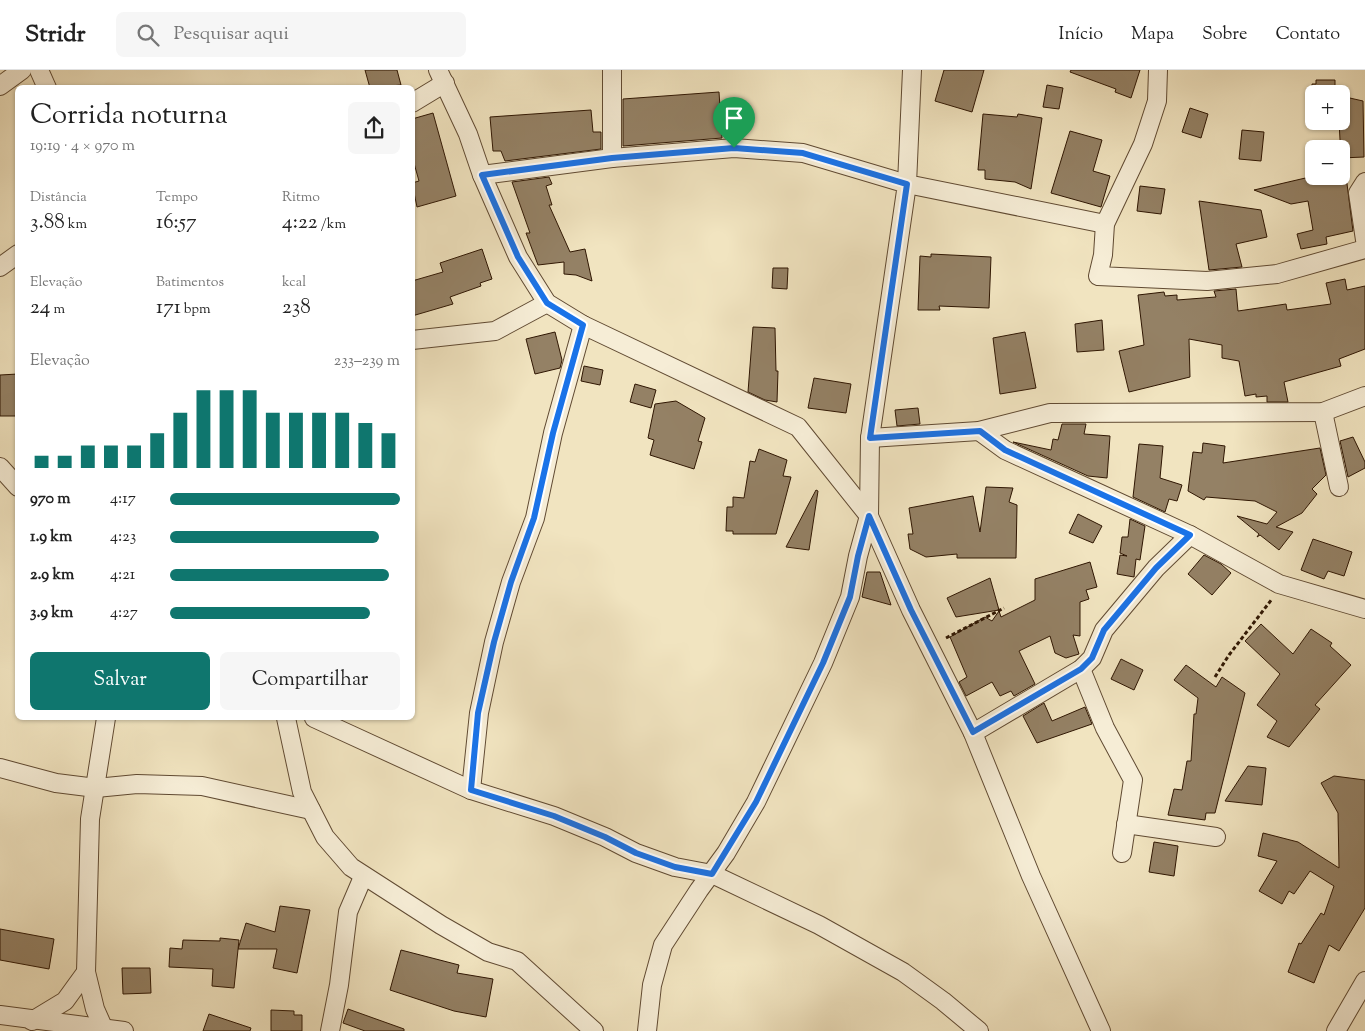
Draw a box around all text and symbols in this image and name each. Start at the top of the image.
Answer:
search box [116,12,466,57]
text: Stridr [25,18,86,52]
icon: search [134,21,162,49]
text: Pesquisar aqui [174,21,289,48]
text: Início [1058,22,1103,48]
text: Mapa [1131,22,1174,48]
text: Sobre [1202,22,1247,48]
text: Contato [1275,22,1340,48]
map controls [1305,85,1350,185]
button: + [1305,85,1350,130]
text: Corrida noturna [30,96,228,136]
pin [713,97,755,148]
button: share [348,102,400,154]
icon: arrive [720,104,748,132]
text: 19:19 · 4 × 970 m [30,135,135,158]
button: − [1305,140,1350,185]
text: Distância [30,188,87,208]
text: Tempo [156,188,198,208]
text: Ritmo [282,188,320,208]
text: 3.88 [30,208,65,238]
text: 16:57 [156,208,197,238]
text: 4:22 [282,208,318,238]
text: km [65,215,87,235]
text: /km [318,215,346,235]
text: Elevação [30,273,82,293]
text: Batimentos [156,273,224,293]
text: kcal [282,273,306,293]
text: 24 [30,293,50,323]
text: 171 [156,293,181,323]
text: 238 [282,293,311,323]
text: m [50,300,65,320]
text: bpm [181,300,211,320]
text: Elevação [30,350,90,373]
text: 233–239 m [334,350,400,373]
text: 970 m [30,488,71,511]
text: 4:17 [110,488,136,511]
text: 1.9 km [30,526,72,549]
text: 4:23 [110,526,136,549]
text: 2.9 km [30,564,74,587]
text: 4:21 [110,564,135,587]
text: 3.9 km [30,602,73,625]
text: 4:27 [110,602,138,625]
button: Salvar [30,652,210,710]
button: Compartilhar [220,652,400,710]

